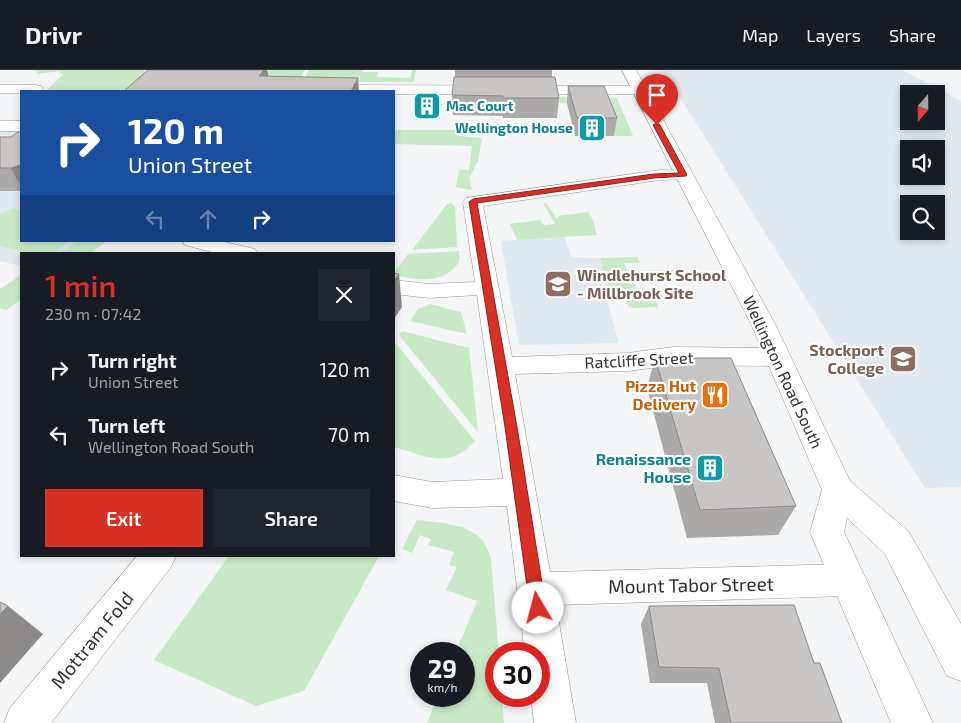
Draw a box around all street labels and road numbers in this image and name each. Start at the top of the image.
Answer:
street label: Wellington Road South [740,292,827,451]
street label: Ratcliffe Street [584,347,694,372]
street label: Mount Tabor Street [608,572,774,597]
street label: Mottram Fold [46,587,138,693]

